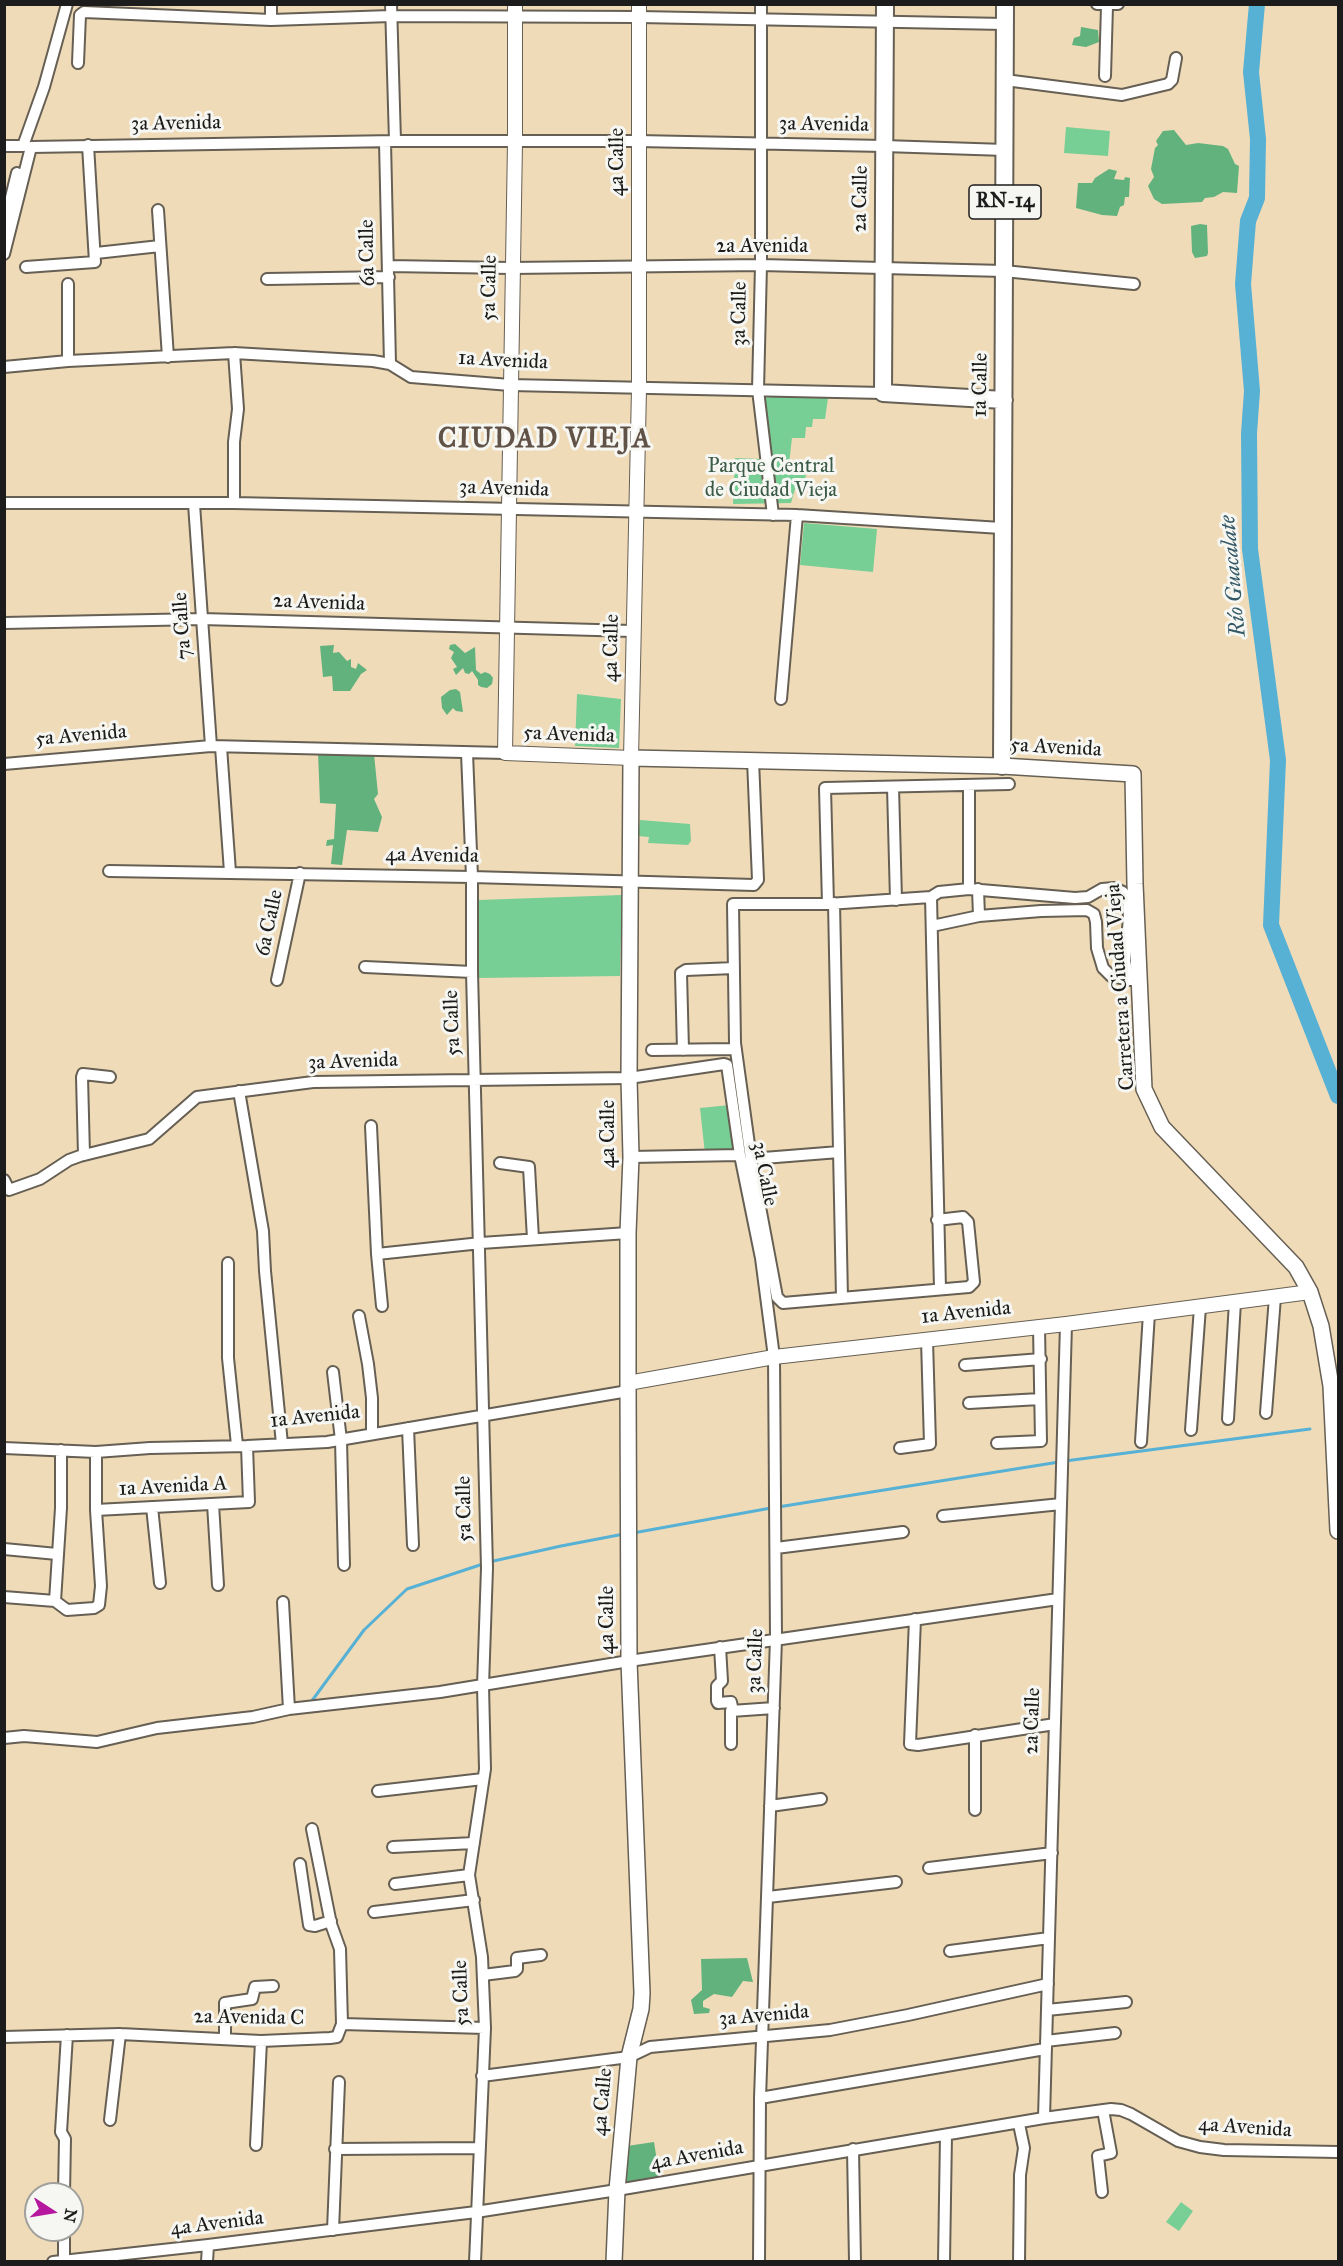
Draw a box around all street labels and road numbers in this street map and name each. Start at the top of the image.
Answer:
street label: 3a Avenida [131,111,221,137]
street label: 3a Avenida [779,112,869,138]
street label: 4a Calle [605,128,631,196]
street label: 2a Calle [848,165,874,233]
road number: RN-14 [969,185,1041,219]
street label: 6a Calle [355,219,381,287]
street label: 2a Avenida [716,234,808,260]
street label: 5a Calle [477,255,503,321]
street label: 3a Calle [727,281,753,347]
street label: 1a Avenida [457,346,549,376]
street label: 1a Calle [968,352,994,418]
street label: 3a Avenida [459,475,549,503]
street label: 2a Avenida [273,589,365,617]
street label: 7a Calle [168,591,198,661]
street label: 4a Calle [599,614,625,682]
street label: 5a Avenida [34,719,128,753]
street label: 5a Avenida [523,721,615,749]
street label: 5a Avenida [1010,733,1102,763]
street label: 4a Avenida [385,843,479,869]
street label: Carretera a Ciudad Vieja [1101,883,1141,1091]
street label: 6a Calle [251,887,289,959]
street label: 5a Calle [439,989,467,1057]
street label: 3a Avenida [308,1048,398,1076]
street label: 4a Calle [596,1100,622,1168]
street label: 3a Calle [745,1140,783,1208]
street label: 1a Avenida [920,1296,1012,1330]
street label: 1a Avenida [269,1400,361,1434]
street label: 1a Avenida A [118,1472,228,1502]
street label: 5a Calle [452,1476,478,1542]
street label: 4a Calle [595,1586,621,1654]
street label: 3a Calle [742,1628,770,1694]
street label: 2a Calle [1019,1687,1047,1755]
street label: 5a Calle [448,1959,476,2027]
street label: 3a Avenida [718,2000,810,2032]
street label: 2a Avenida C [193,2004,305,2032]
street label: 4a Calle [587,2067,619,2137]
street label: 4a Avenida [1198,2112,1292,2144]
street label: 4a Avenida [649,2135,745,2177]
street label: 4a Avenida [169,2206,265,2242]

